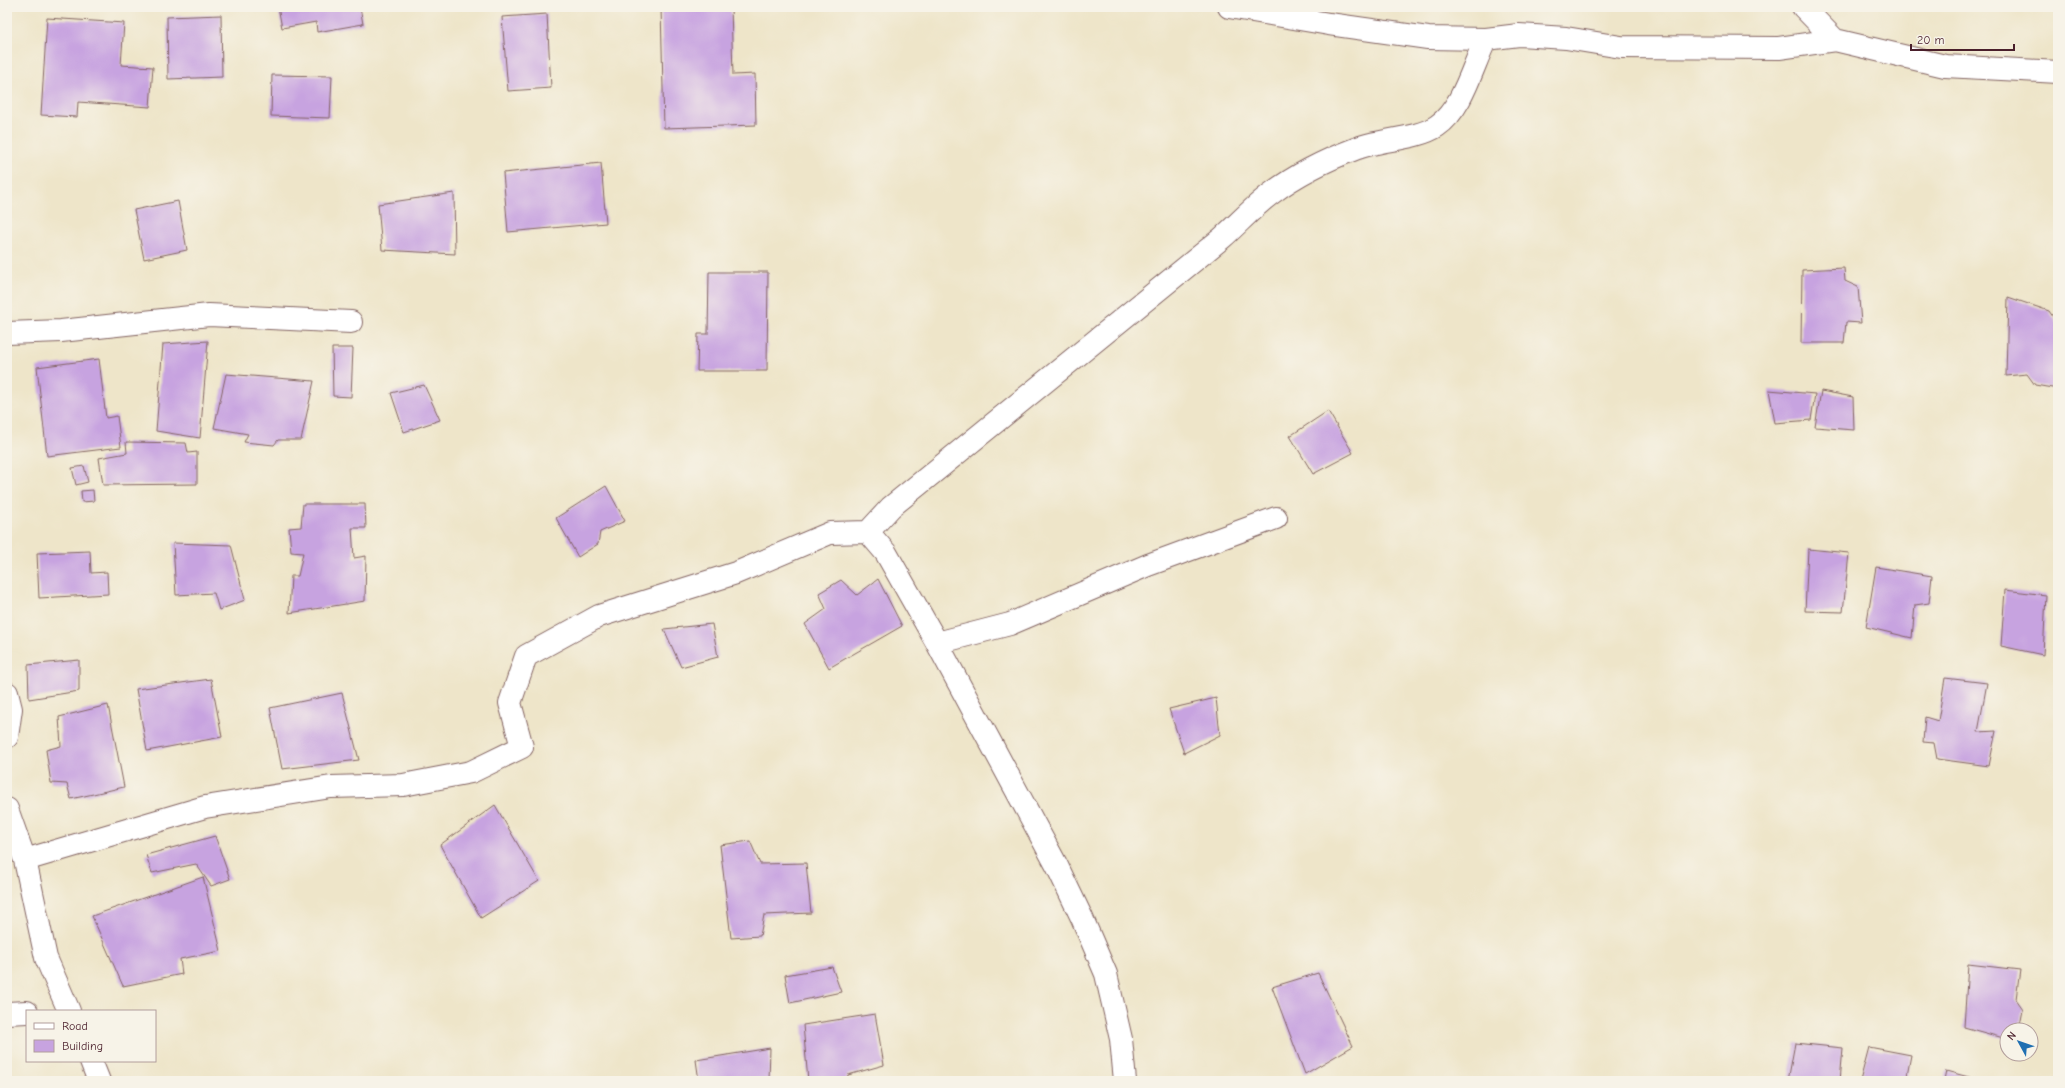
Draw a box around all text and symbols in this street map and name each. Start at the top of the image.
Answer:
scale bar [1911,26,2014,52]
text: 20 m [1917,33,1945,47]
legend [26,1010,156,1062]
text: Road [62,1019,88,1033]
north arrow [1999,1022,2039,1062]
text: N [2004,1029,2019,1043]
text: Building [62,1039,103,1053]

